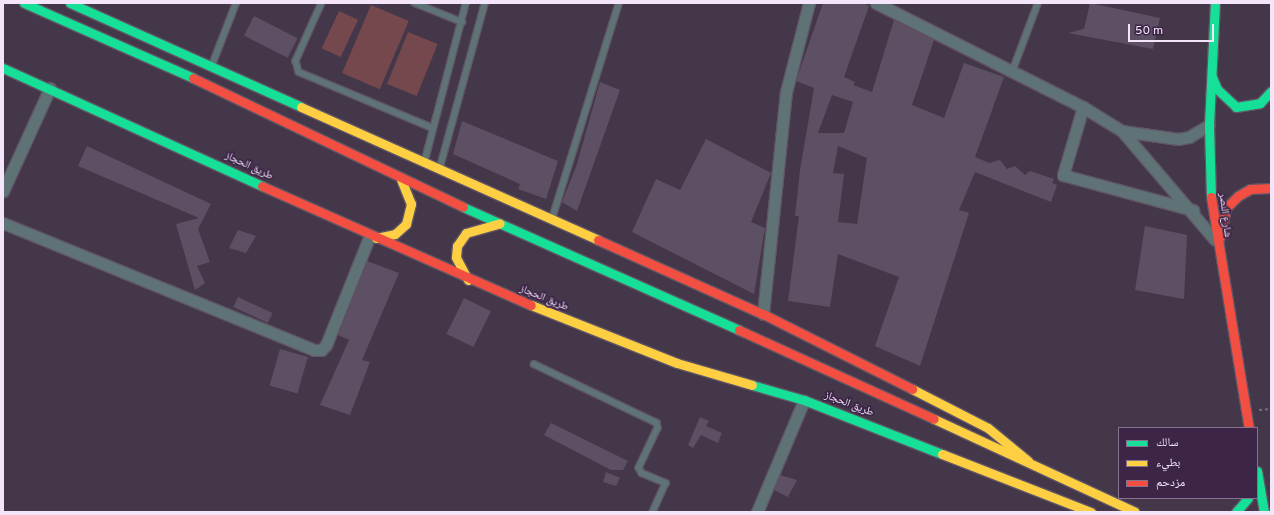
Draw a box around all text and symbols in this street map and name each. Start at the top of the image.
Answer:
scale bar [1130,16,1216,42]
text: 50 m [1135,23,1163,39]
street label: طريق الحجاز [223,149,275,183]
street label: شارع النصر [1216,192,1234,238]
street label: طريق الحجاز [518,282,570,314]
street label: طريق الحجاز [822,389,876,419]
legend [1118,427,1258,499]
text: سالك [1156,435,1178,451]
text: بطيء [1156,455,1180,471]
text: مزدحم [1156,475,1185,491]

